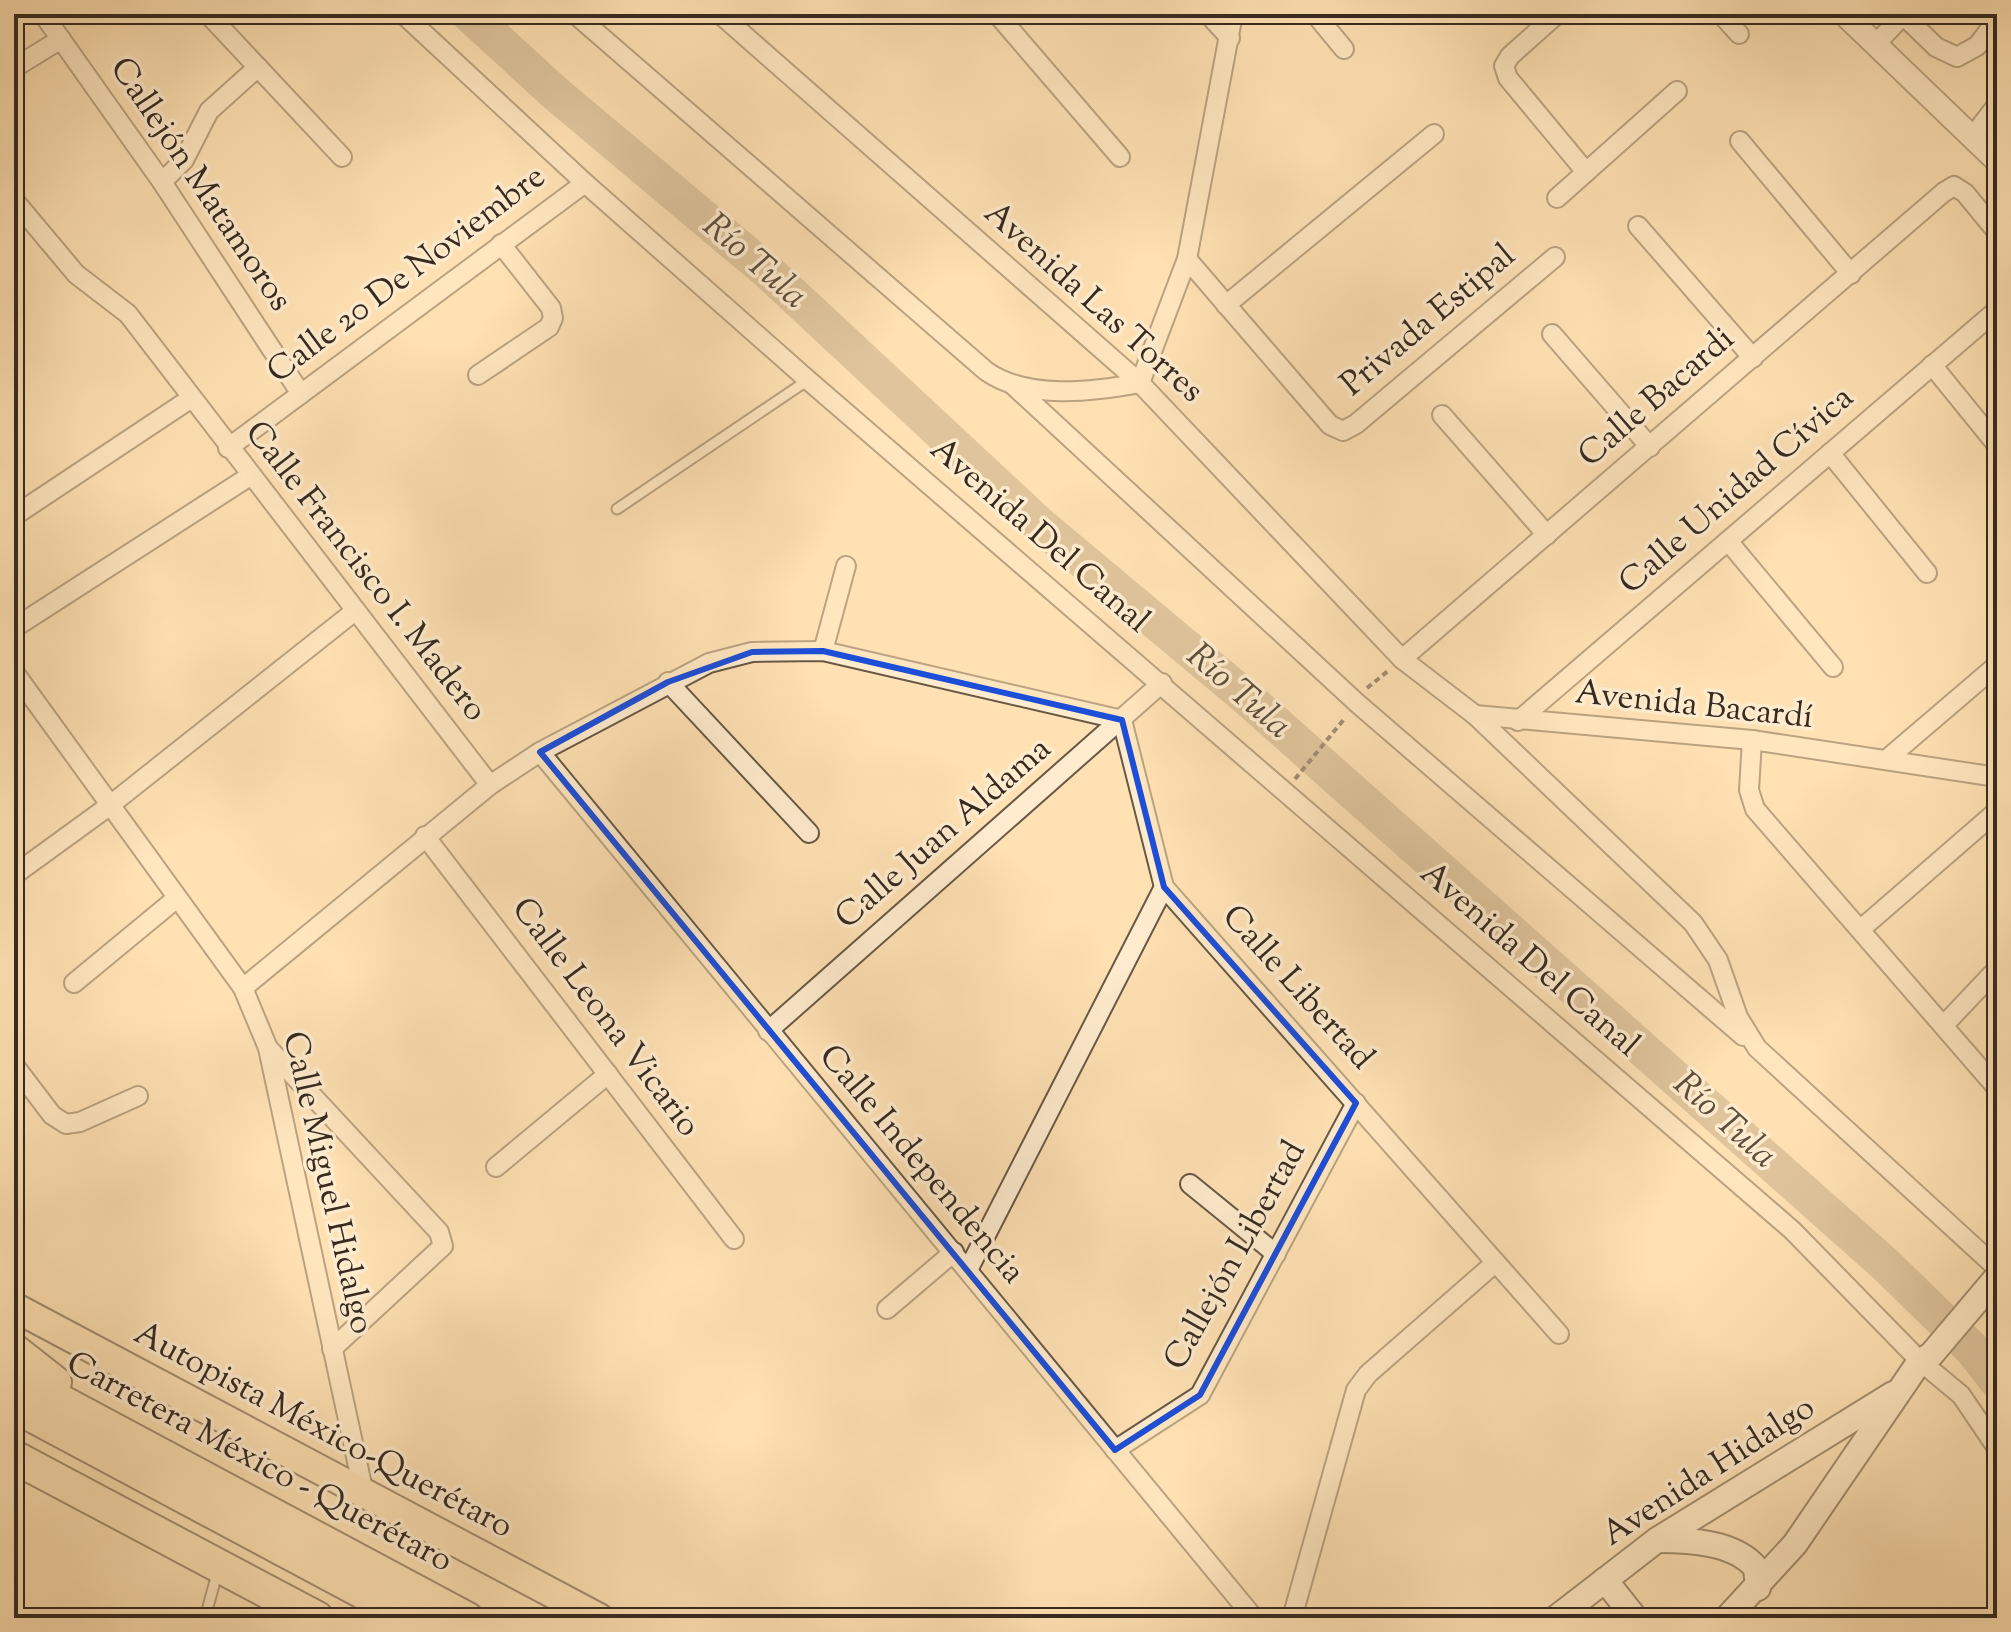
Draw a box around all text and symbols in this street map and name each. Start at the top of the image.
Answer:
street label: Callejón Matamoros [97,48,303,322]
street label: Calle 20 De Noviembre [257,154,557,396]
street label: Avenida Las Torres [972,191,1214,415]
water label: Río Tula [690,202,818,322]
street label: Privada Estipal [1331,233,1527,409]
street label: Calle Bacardi [1568,316,1746,480]
street label: Calle Unidad Cívica [1609,375,1865,607]
street label: Calle Francisco I. Madero [232,411,498,733]
street label: Avenida Del Canal [918,427,1160,645]
water label: Río Tula [1174,632,1302,752]
street label: Avenida Bacardí [1573,669,1815,743]
street label: Calle Juan Aldama [825,726,1063,942]
street label: Avenida Del Canal [1408,851,1650,1069]
street label: Calle Leona Vicario [499,888,711,1148]
street label: Calle Libertad [1209,895,1385,1081]
street label: Calle Miguel Hidalgo [268,1027,386,1339]
street label: Calle Independencia [806,1035,1036,1295]
water label: Río Tula [1661,1060,1787,1182]
street label: Callejón Libertad [1153,1132,1319,1380]
street label: Autopista México-Querétaro [125,1310,521,1552]
street label: Carretera México - Querétaro [57,1340,461,1586]
street label: Avenida Hidalgo [1593,1385,1825,1559]

